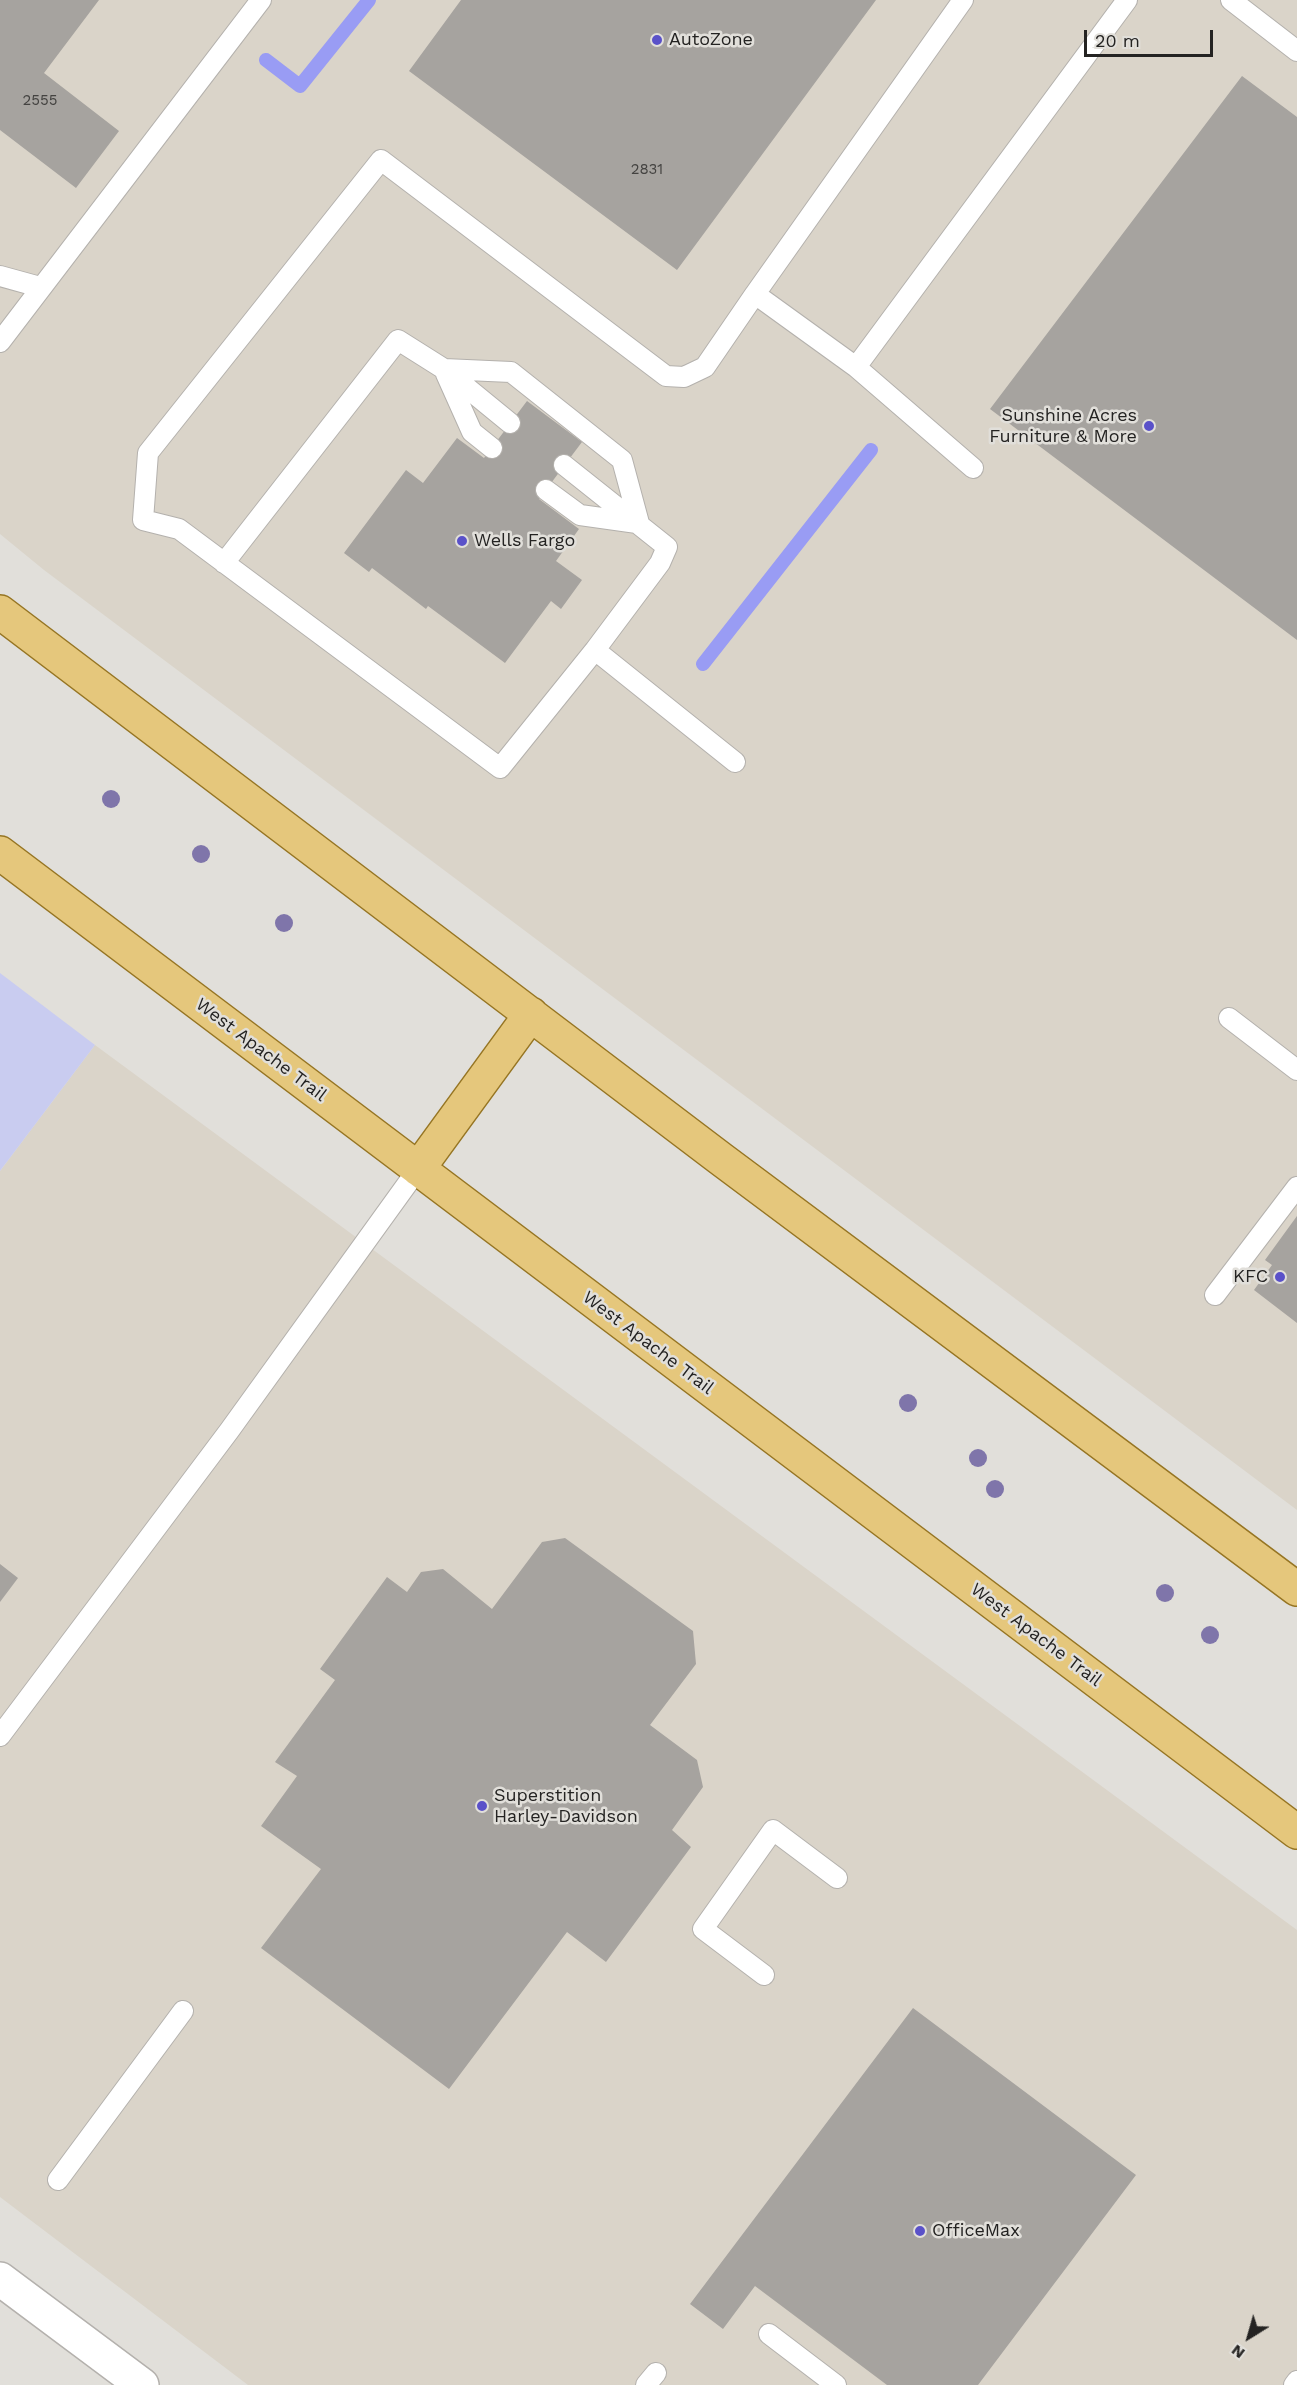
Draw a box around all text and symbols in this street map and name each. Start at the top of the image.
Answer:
scale bar [1087,18,1216,56]
place label: AutoZone [669,29,753,51]
text: 20 m [1095,30,1140,51]
marker: AutoZone [650,33,664,47]
house number: 2555 [23,92,57,110]
house number: 2831 [631,161,663,179]
place label: Sunshine Acres Furniture & More [989,405,1137,448]
marker: Sunshine Acres Furniture & More [1142,419,1156,433]
place label: Wells Fargo [474,530,575,552]
marker: Wells Fargo [455,534,469,548]
street label: West Apache Trail [191,994,331,1106]
place label: KFC [1233,1266,1268,1288]
marker: KFC [1273,1270,1287,1284]
street label: West Apache Trail [578,1287,718,1399]
street label: West Apache Trail [966,1579,1106,1691]
place label: Superstition Harley-Davidson [494,1785,638,1828]
marker: Superstition Harley-Davidson [475,1799,489,1813]
place label: OfficeMax [932,2220,1020,2242]
marker: OfficeMax [913,2224,927,2238]
north arrow [1219,2307,1279,2367]
text: N [1227,2341,1248,2363]

